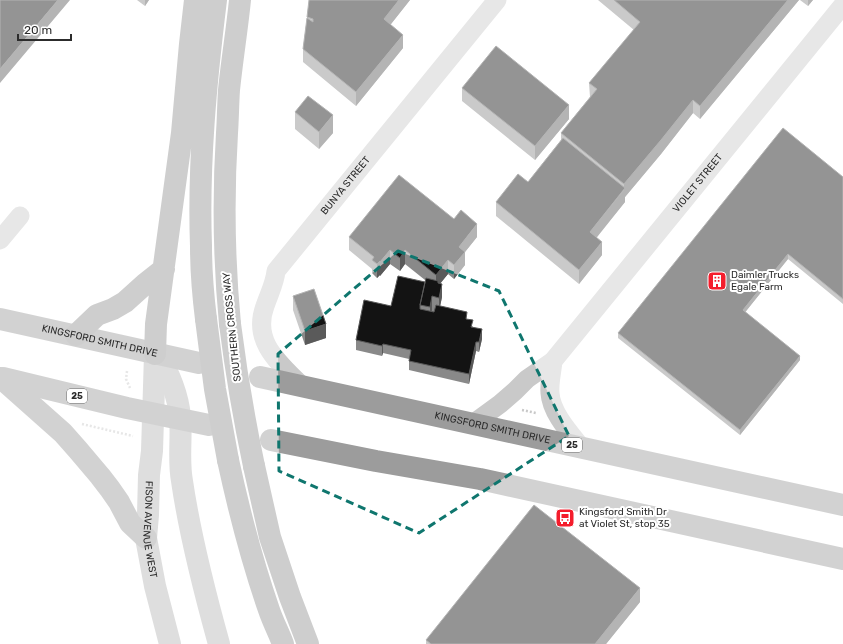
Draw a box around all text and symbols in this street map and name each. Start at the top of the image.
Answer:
scale bar [18,16,71,42]
text: 20 m [24,23,52,37]
street label: VIOLET STREET [670,151,725,215]
street label: BUNYA STREET [318,154,373,217]
place label: Daimler Trucks Egale Farm [731,269,799,293]
building icon: Daimler Trucks Egale Farm [706,270,728,292]
street label: SOUTHERN CROSS WAY [220,271,244,382]
street label: KINGSFORD SMITH DRIVE [41,322,159,360]
road number: 25 [67,389,87,403]
street label: KINGSFORD SMITH DRIVE [433,409,552,447]
road number: 25 [562,438,582,452]
street label: FISON AVENUE WEST [140,481,159,579]
place label: Kingsford Smith Dr at Violet St, stop 35 [579,506,670,530]
bus stop icon: Kingsford Smith Dr at Violet St, stop 35 [554,507,576,529]

